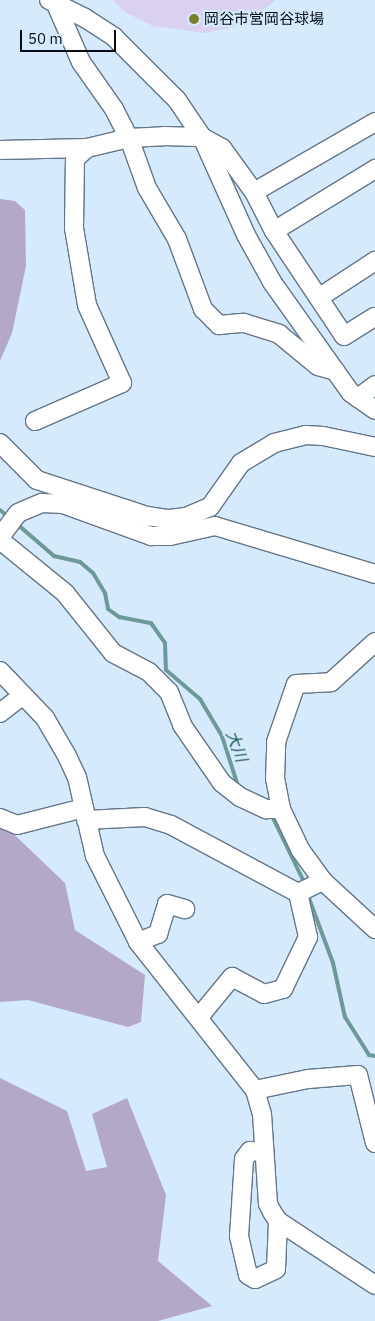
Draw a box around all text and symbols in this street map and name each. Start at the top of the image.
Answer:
place label: 岡谷市営岡谷球場 [204,10,324,28]
marker: 岡谷市営岡谷球場 [188,13,200,25]
scale bar [22,20,119,52]
text: 50 m [28,29,63,48]
water label: 大川 [222,728,252,764]

